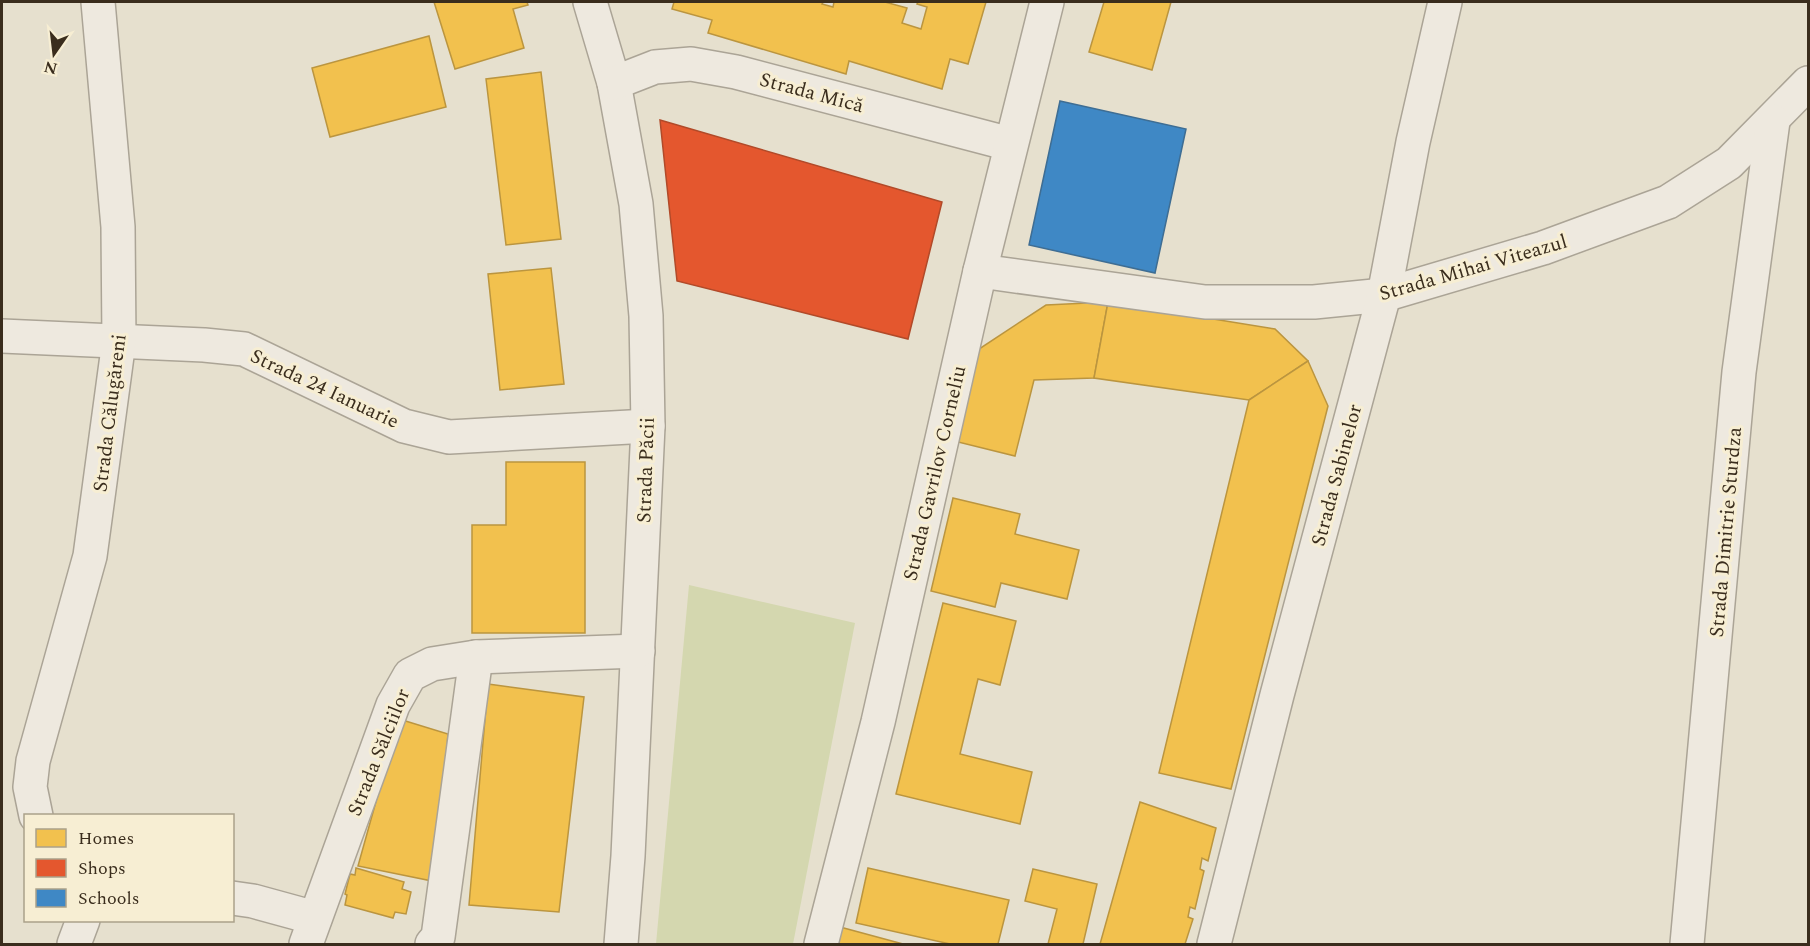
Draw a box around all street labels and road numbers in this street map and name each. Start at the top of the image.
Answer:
street label: Strada Mică [756,65,867,121]
street label: Strada Mihai Viteazul [1376,227,1571,309]
street label: Strada Călugăreni [85,332,135,494]
street label: Strada 24 Ianuarie [245,341,404,437]
street label: Strada Gavrilov Corneliu [896,363,974,584]
street label: Strada Sabinelor [1304,401,1370,550]
street label: Strada Păcii [629,416,663,524]
street label: Strada Dimitrie Sturdza [1702,426,1750,638]
street label: Strada Sălciilor [340,684,418,821]

